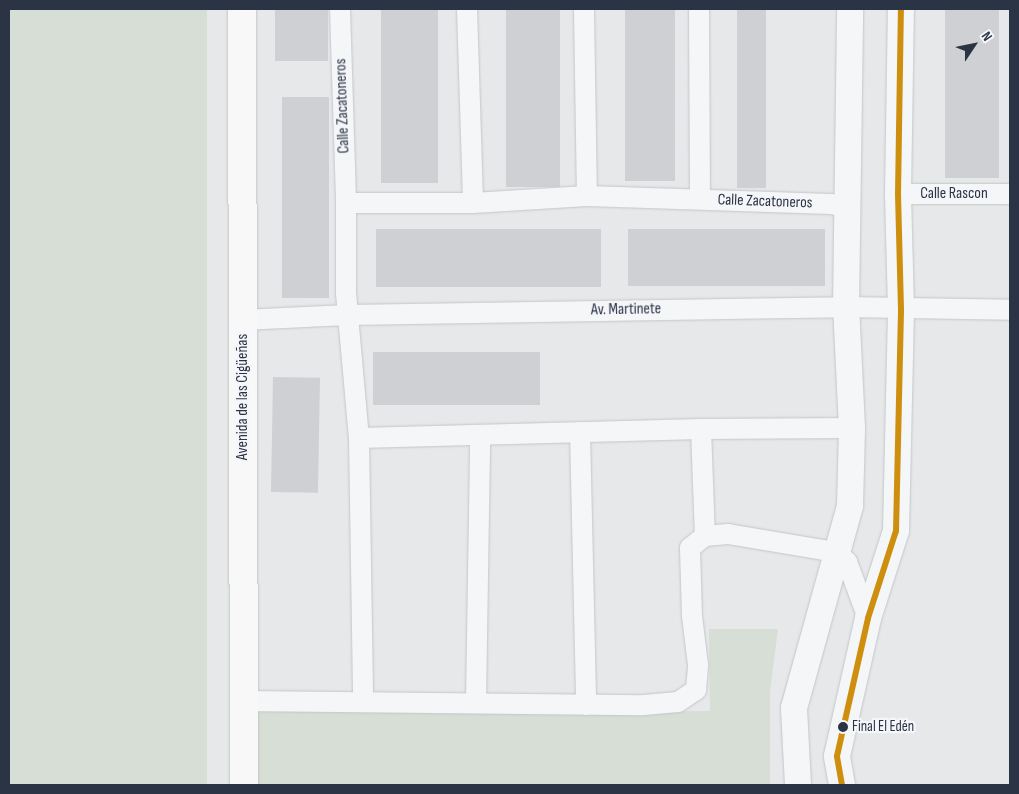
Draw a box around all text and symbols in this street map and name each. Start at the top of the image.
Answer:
north arrow [949,20,999,70]
text: N [978,28,996,44]
street label: Calle Zacatoneros [332,58,354,154]
street label: Calle Rascon [920,184,988,204]
street label: Calle Zacatoneros [717,191,813,213]
street label: Av. Martinete [591,300,661,320]
street label: Avenida de las Cigüeñas [233,334,253,460]
place label: Final El Edén [852,718,914,736]
marker: Final El Edén [838,722,848,732]

